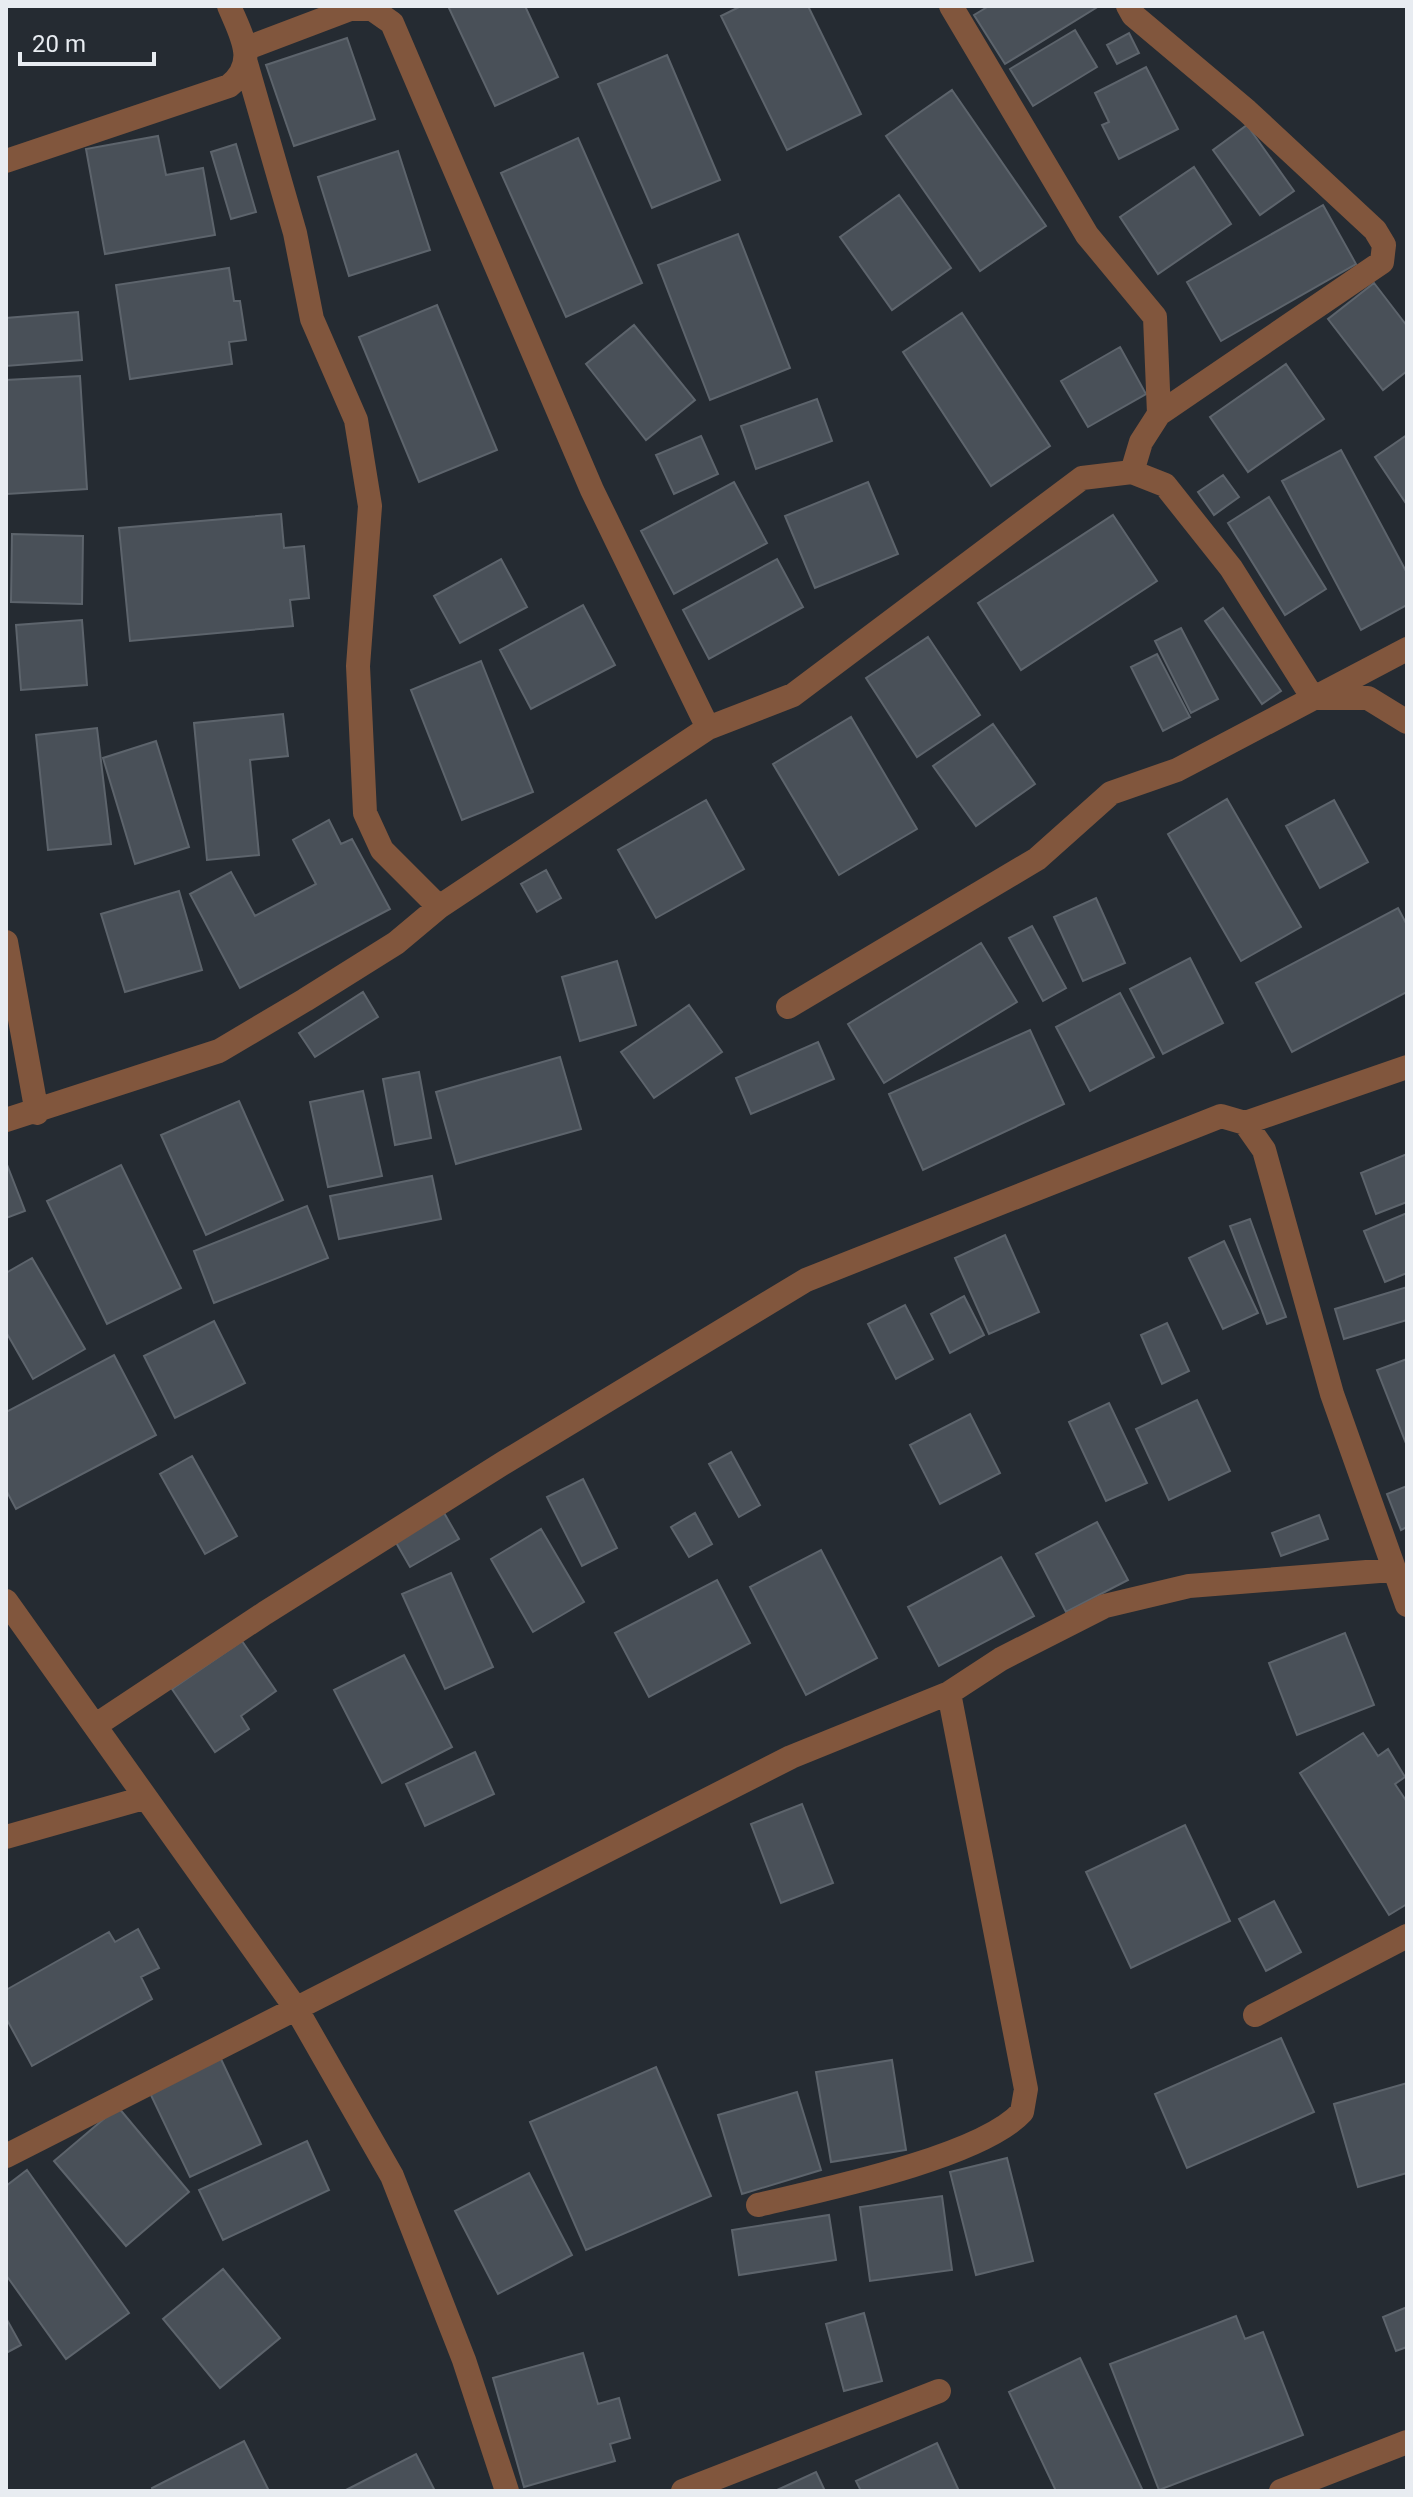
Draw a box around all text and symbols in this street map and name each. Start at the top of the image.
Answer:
scale bar [20,16,154,66]
text: 20 m [32,30,86,58]

